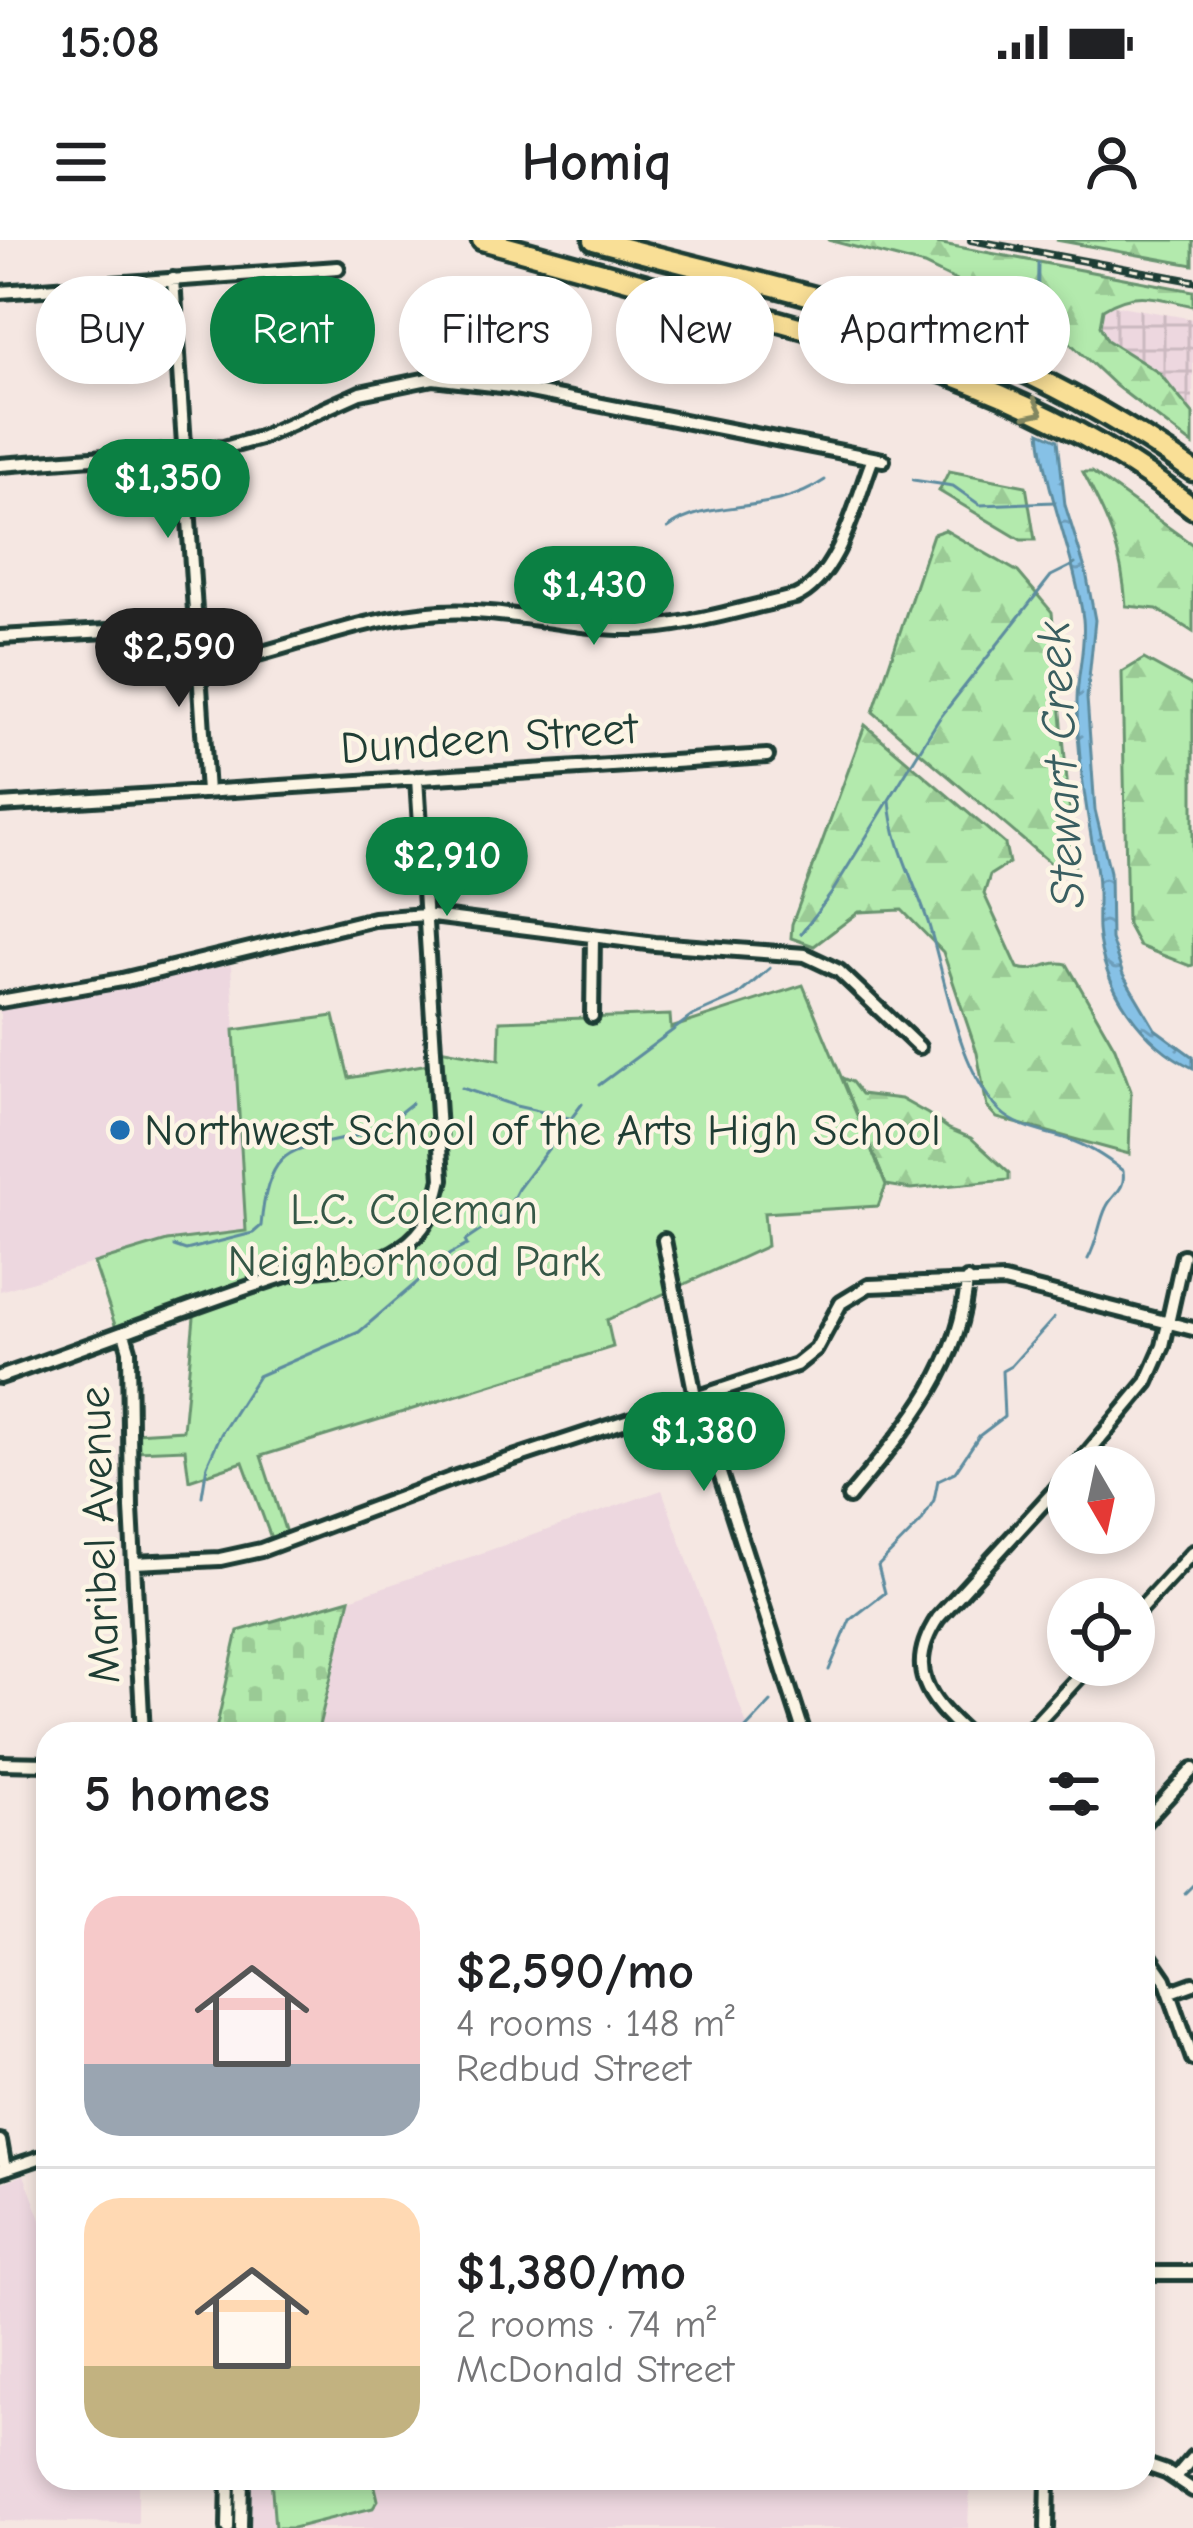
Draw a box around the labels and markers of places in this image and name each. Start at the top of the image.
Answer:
pin: $1,350 [70,439,266,541]
pin: $1,430 [496,546,692,648]
pin: $2,590 [81,608,277,710]
pin: $2,910 [349,817,545,919]
place label: Northwest School of the Arts High School [144,1104,941,1156]
marker: Northwest School of the Arts High School [107,1117,133,1143]
pin: $1,380 [606,1392,802,1494]

